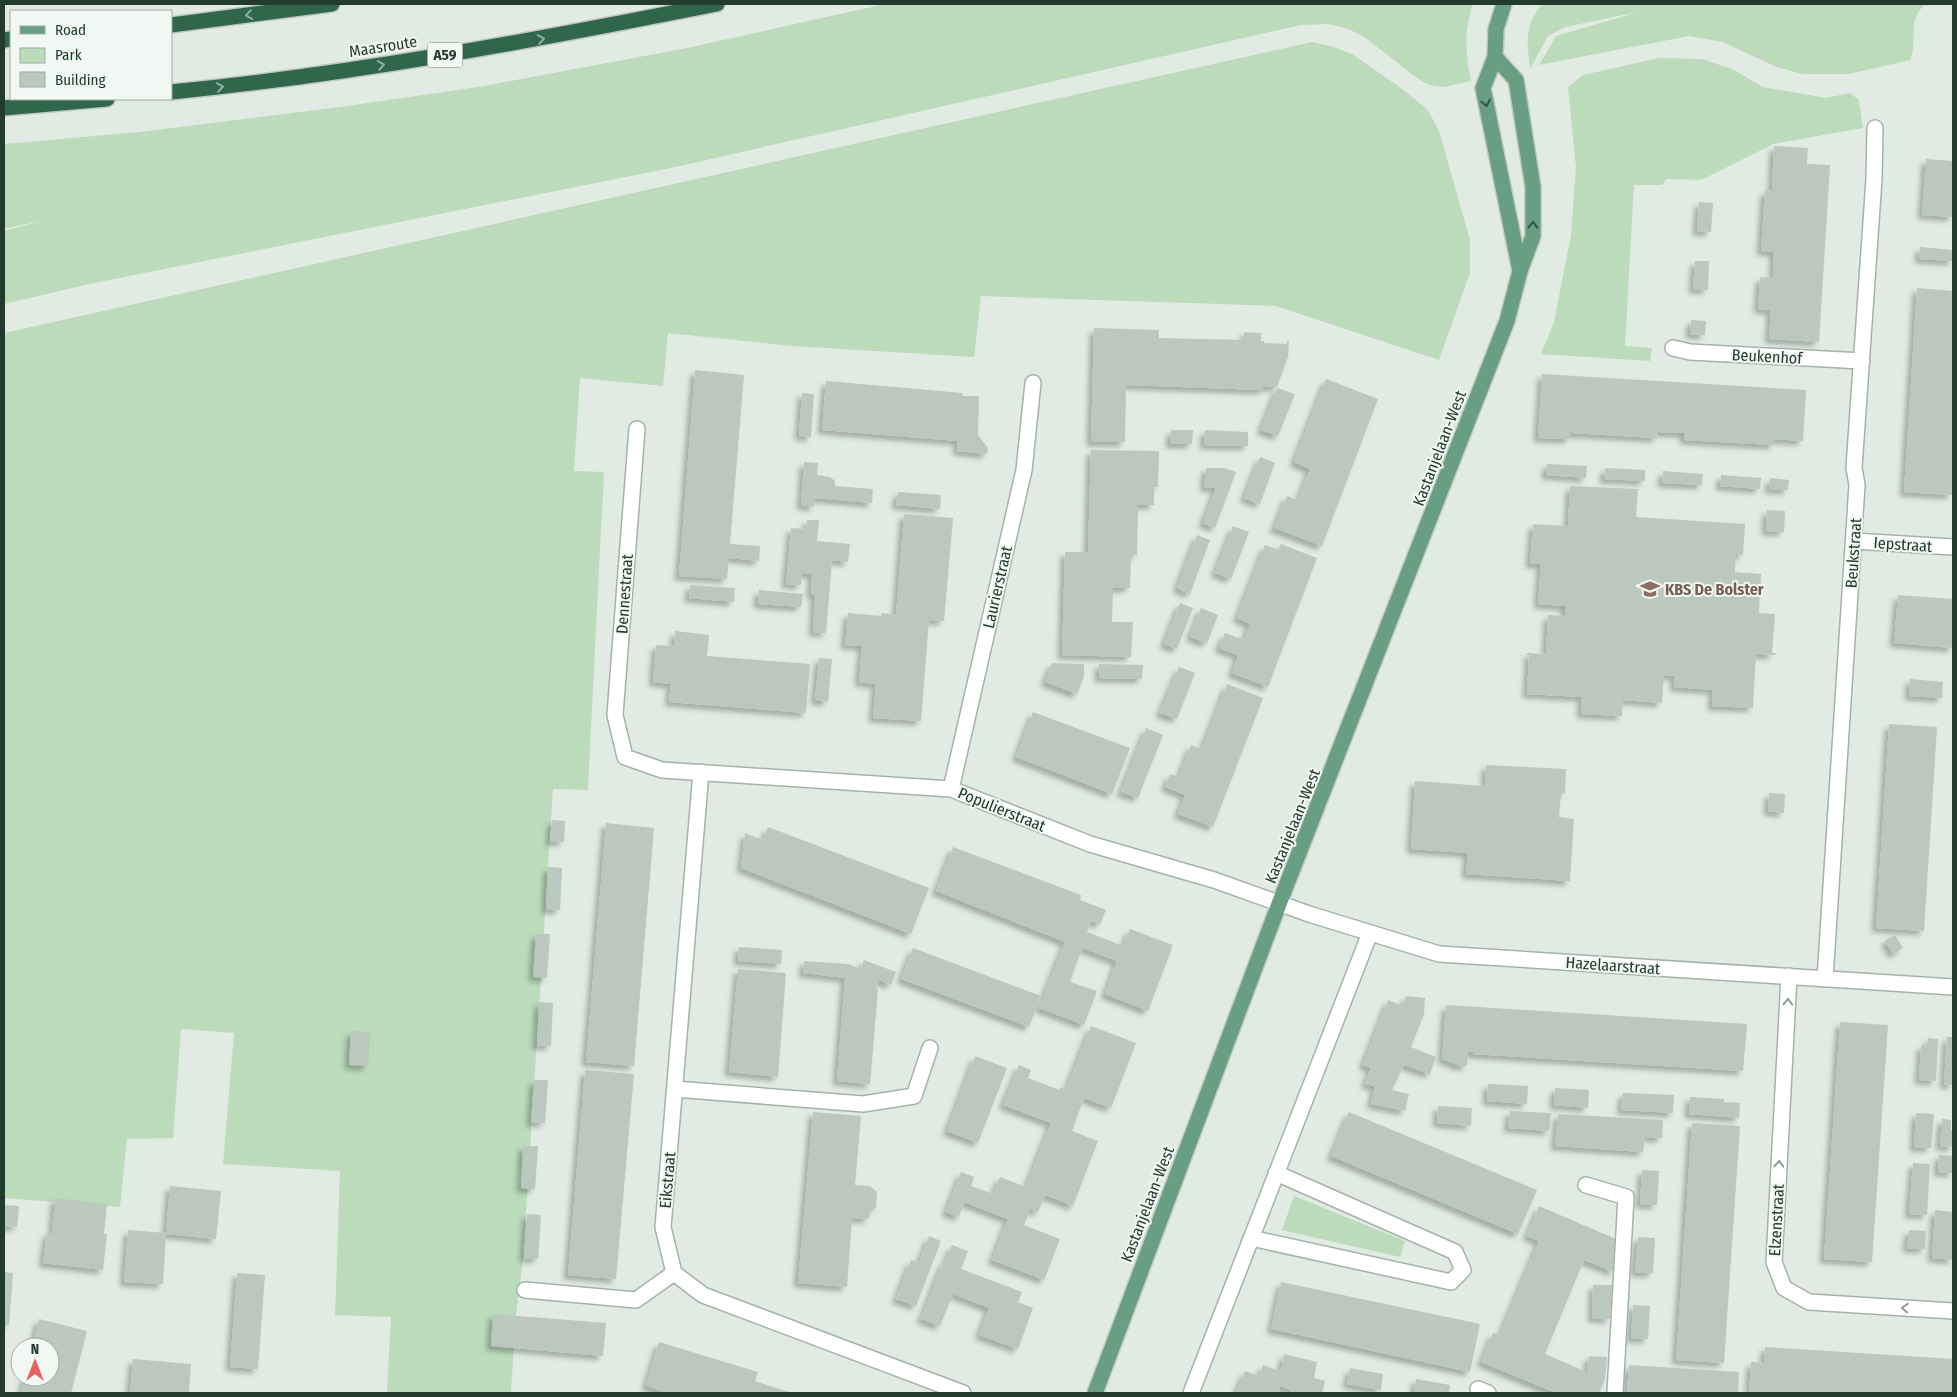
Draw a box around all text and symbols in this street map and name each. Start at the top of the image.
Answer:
legend [10,10,172,100]
one-way arrow [244,10,253,20]
text: Road [55,21,86,39]
street label: Maasroute [348,32,418,61]
one-way arrow [537,34,545,44]
road number: A59 [428,42,462,68]
text: Park [55,46,82,64]
one-way arrow [376,60,385,70]
text: Building [55,71,106,89]
one-way arrow [216,82,224,93]
one-way arrow [1480,99,1491,108]
one-way arrow [1528,220,1538,228]
street label: Beukenhof [1731,345,1804,368]
street label: Kastanjelaan-West [1409,387,1470,509]
street label: Beukstraat [1842,517,1865,589]
street label: Iepstraat [1873,533,1934,556]
street label: Laurierstraat [979,543,1016,630]
street label: Dennestraat [612,553,637,635]
school or university icon: KBS De Bolster [1639,578,1661,600]
place label: KBS De Bolster [1665,580,1764,599]
street label: Kastanjelaan-West [1261,765,1324,886]
street label: Populierstraat [955,783,1049,836]
street label: Hazelaarstraat [1565,953,1662,978]
one-way arrow [1782,998,1793,1006]
street label: Kastanjelaan-West [1117,1143,1178,1265]
street label: Eikstraat [656,1150,680,1209]
one-way arrow [1773,1160,1784,1168]
street label: Elzenstraat [1765,1183,1788,1257]
one-way arrow [1900,1302,1908,1313]
north arrow [10,1337,60,1387]
text: N [31,1341,39,1358]

